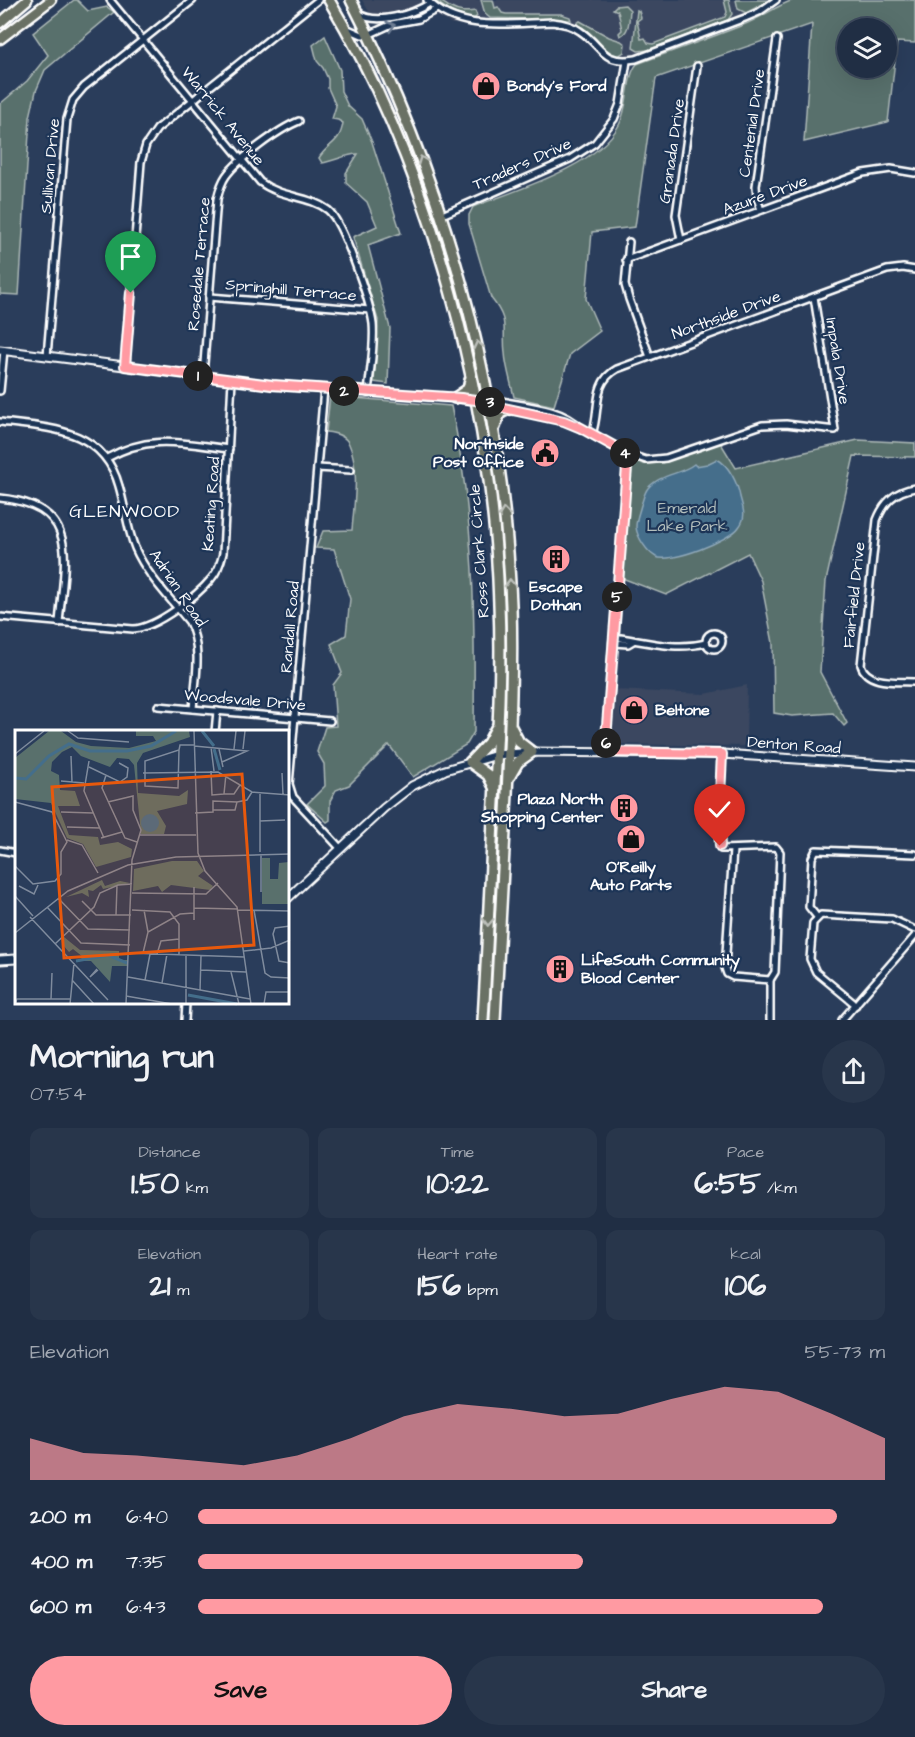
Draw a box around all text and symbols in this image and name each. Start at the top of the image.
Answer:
map controls [837,18,897,78]
button: layers [837,18,897,78]
one-way arrow [385,21,396,33]
street label: Warrick Avenue [176,62,270,170]
street label: Centenial Drive [734,67,771,179]
shop icon: Bondy's Ford [470,70,502,102]
place label: Bondy's Ford [507,75,607,98]
street label: Granada Drive [654,97,690,205]
street label: Sullivan Drive [35,117,65,214]
street label: Traders Drive [469,132,575,196]
one-way arrow [416,155,429,165]
street label: Azure Drive [720,169,811,221]
street label: Rosedale Terrace [182,196,216,332]
pin [105,231,156,293]
icon: arrive [114,240,147,273]
street label: Springhill Terrace [224,273,358,308]
street label: Northside Drive [668,285,784,345]
street label: Impala Drive [820,316,856,406]
one-way arrow [472,340,485,350]
pin: 1 [183,361,213,391]
text: 1 [197,365,199,387]
pin: 2 [329,376,359,406]
text: 2 [339,380,349,402]
pin: 3 [475,387,505,417]
text: 3 [486,391,494,413]
place label: Northside Post Office [433,433,524,473]
public building icon: Northside Post Office [529,437,561,469]
pin: 4 [610,438,640,468]
text: 4 [620,442,630,464]
street label: Keating Road [197,456,226,552]
street label: Ross Clark Circle [463,483,495,619]
park label: Emerald Lake Park [646,497,728,537]
district label: GLENWOOD [69,499,181,524]
one-way arrow [499,508,511,517]
street label: Fairfield Drive [837,540,871,649]
building icon: Escape Dothan [540,543,572,575]
street label: Adrian Road [144,545,212,631]
place label: Escape Dothan [529,576,583,616]
one-way arrow [504,578,517,588]
street label: Randall Road [275,580,305,674]
pin: 5 [602,582,632,612]
text: 5 [611,586,623,608]
street label: Woodsvale Drive [183,684,307,716]
shop icon: Beltone [618,694,650,726]
place label: Beltone [655,699,710,721]
pin: 6 [591,728,621,758]
inset map [15,730,290,1005]
street label: Denton Road [747,731,841,759]
text: 6 [601,732,611,754]
pin [694,784,745,846]
place label: Plaza North Shopping Center [480,788,604,830]
building icon: Plaza North Shopping Center [608,792,640,824]
icon: check [703,793,736,826]
shop icon: O'Reilly Auto Parts [615,823,647,855]
place label: O'Reilly Auto Parts [590,856,672,896]
one-way arrow [482,917,495,926]
place label: LifeSouth Community Blood Center [581,949,740,989]
building icon: LifeSouth Community Blood Center [544,953,576,985]
text: Morning run [30,1034,214,1080]
button: share [822,1040,885,1103]
text: 07:54 [30,1080,86,1108]
text: Distance [138,1141,201,1163]
text: Time [441,1141,474,1163]
text: Pace [727,1141,764,1163]
text: 1.50 [131,1163,179,1205]
text: 10:22 [426,1163,489,1205]
text: 6:55 [694,1163,761,1205]
text: km [179,1177,208,1199]
text: /km [761,1177,797,1199]
text: Elevation [138,1243,201,1265]
text: Heart rate [417,1243,498,1265]
text: kcal [730,1243,761,1265]
text: 21 [150,1265,171,1307]
text: 156 [417,1265,461,1307]
text: 106 [725,1265,766,1307]
text: m [171,1279,189,1301]
text: bpm [461,1279,498,1301]
text: Elevation [30,1338,109,1366]
text: 55–73 m [804,1338,885,1366]
text: 200 m [30,1503,90,1531]
text: 6:40 [126,1503,168,1531]
text: 400 m [30,1548,92,1576]
text: 7:35 [126,1548,166,1576]
text: 600 m [30,1593,91,1621]
text: 6:43 [126,1593,166,1621]
button: Save [30,1656,452,1725]
button: Share [464,1656,885,1725]

